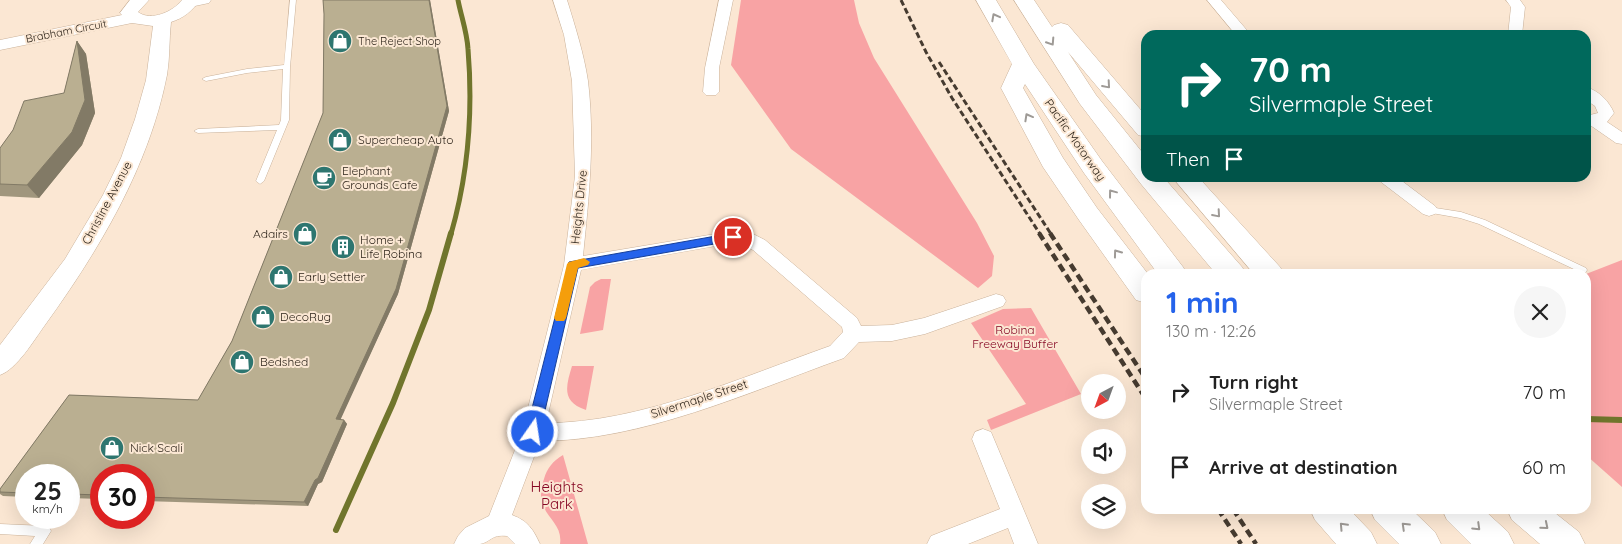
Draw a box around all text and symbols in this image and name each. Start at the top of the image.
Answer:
one-way arrow [991,14,1001,23]
street label: Brabham Circuit [24,16,108,46]
shop icon: The Reject Shop [327,28,353,54]
place label: The Reject Shop [358,34,441,48]
one-way arrow [1044,37,1054,46]
text: 70 m [1249,47,1332,91]
icon: right [1166,50,1231,115]
one-way arrow [1101,79,1110,88]
text: Silvermaple Street [1249,90,1433,118]
street label: Pacific Motorway [1042,96,1109,183]
one-way arrow [1024,114,1034,123]
shop icon: Supercheap Auto [327,127,353,153]
place label: Supercheap Auto [358,132,453,147]
icon: arrive [1220,145,1248,173]
text: Then [1166,147,1210,171]
street label: Christine Avenue [78,158,135,247]
place label: Elephant Grounds Cafe [342,163,418,192]
cafe icon: Elephant Grounds Cafe [311,165,337,191]
street label: Heights Drive [567,169,590,245]
one-way arrow [1110,190,1118,199]
one-way arrow [1211,209,1220,218]
pin [712,216,754,258]
shop icon: Adairs [292,221,318,247]
icon: arrive [719,223,747,251]
place label: Adairs [253,226,288,241]
place label: Home + Life Robina [360,232,422,261]
building icon: Home + Life Robina [330,234,356,260]
one-way arrow [1114,249,1123,259]
shop icon: Early Settler [268,264,294,290]
place label: Early Settler [298,269,365,284]
text: 1 min [1166,283,1239,321]
button: close [1514,286,1566,338]
shop icon: DecoRug [250,304,276,330]
place label: DecoRug [280,309,331,324]
text: 130 m · 12:26 [1166,321,1256,341]
park label: Robina Freeway Buffer [972,322,1058,351]
shop icon: Bedshed [229,349,255,375]
place label: Bedshed [260,354,308,369]
text: Turn right [1209,370,1298,394]
north arrow [1081,374,1126,419]
map controls [1081,374,1126,529]
street label: Silvermaple Street [649,376,749,421]
icon: right [1166,378,1194,406]
text: 70 m [1522,380,1566,404]
text: Silvermaple Street [1209,394,1343,414]
position arrow [506,405,558,457]
button: sound [1081,429,1126,474]
shop icon: Nick Scali [99,435,125,461]
place label: Nick Scali [130,440,183,455]
icon: arrive [1166,453,1194,481]
text: Arrive at destination [1209,455,1398,479]
text: 60 m [1522,455,1566,479]
speed limit sign: 30 [90,464,155,529]
text: 25 [33,475,62,506]
park label: Heights Park [531,477,583,513]
button: layers [1081,484,1126,529]
text: km/h [32,501,63,516]
one-way arrow [1472,521,1481,530]
one-way arrow [1540,521,1549,530]
one-way arrow [1340,523,1349,532]
one-way arrow [1402,523,1411,532]

